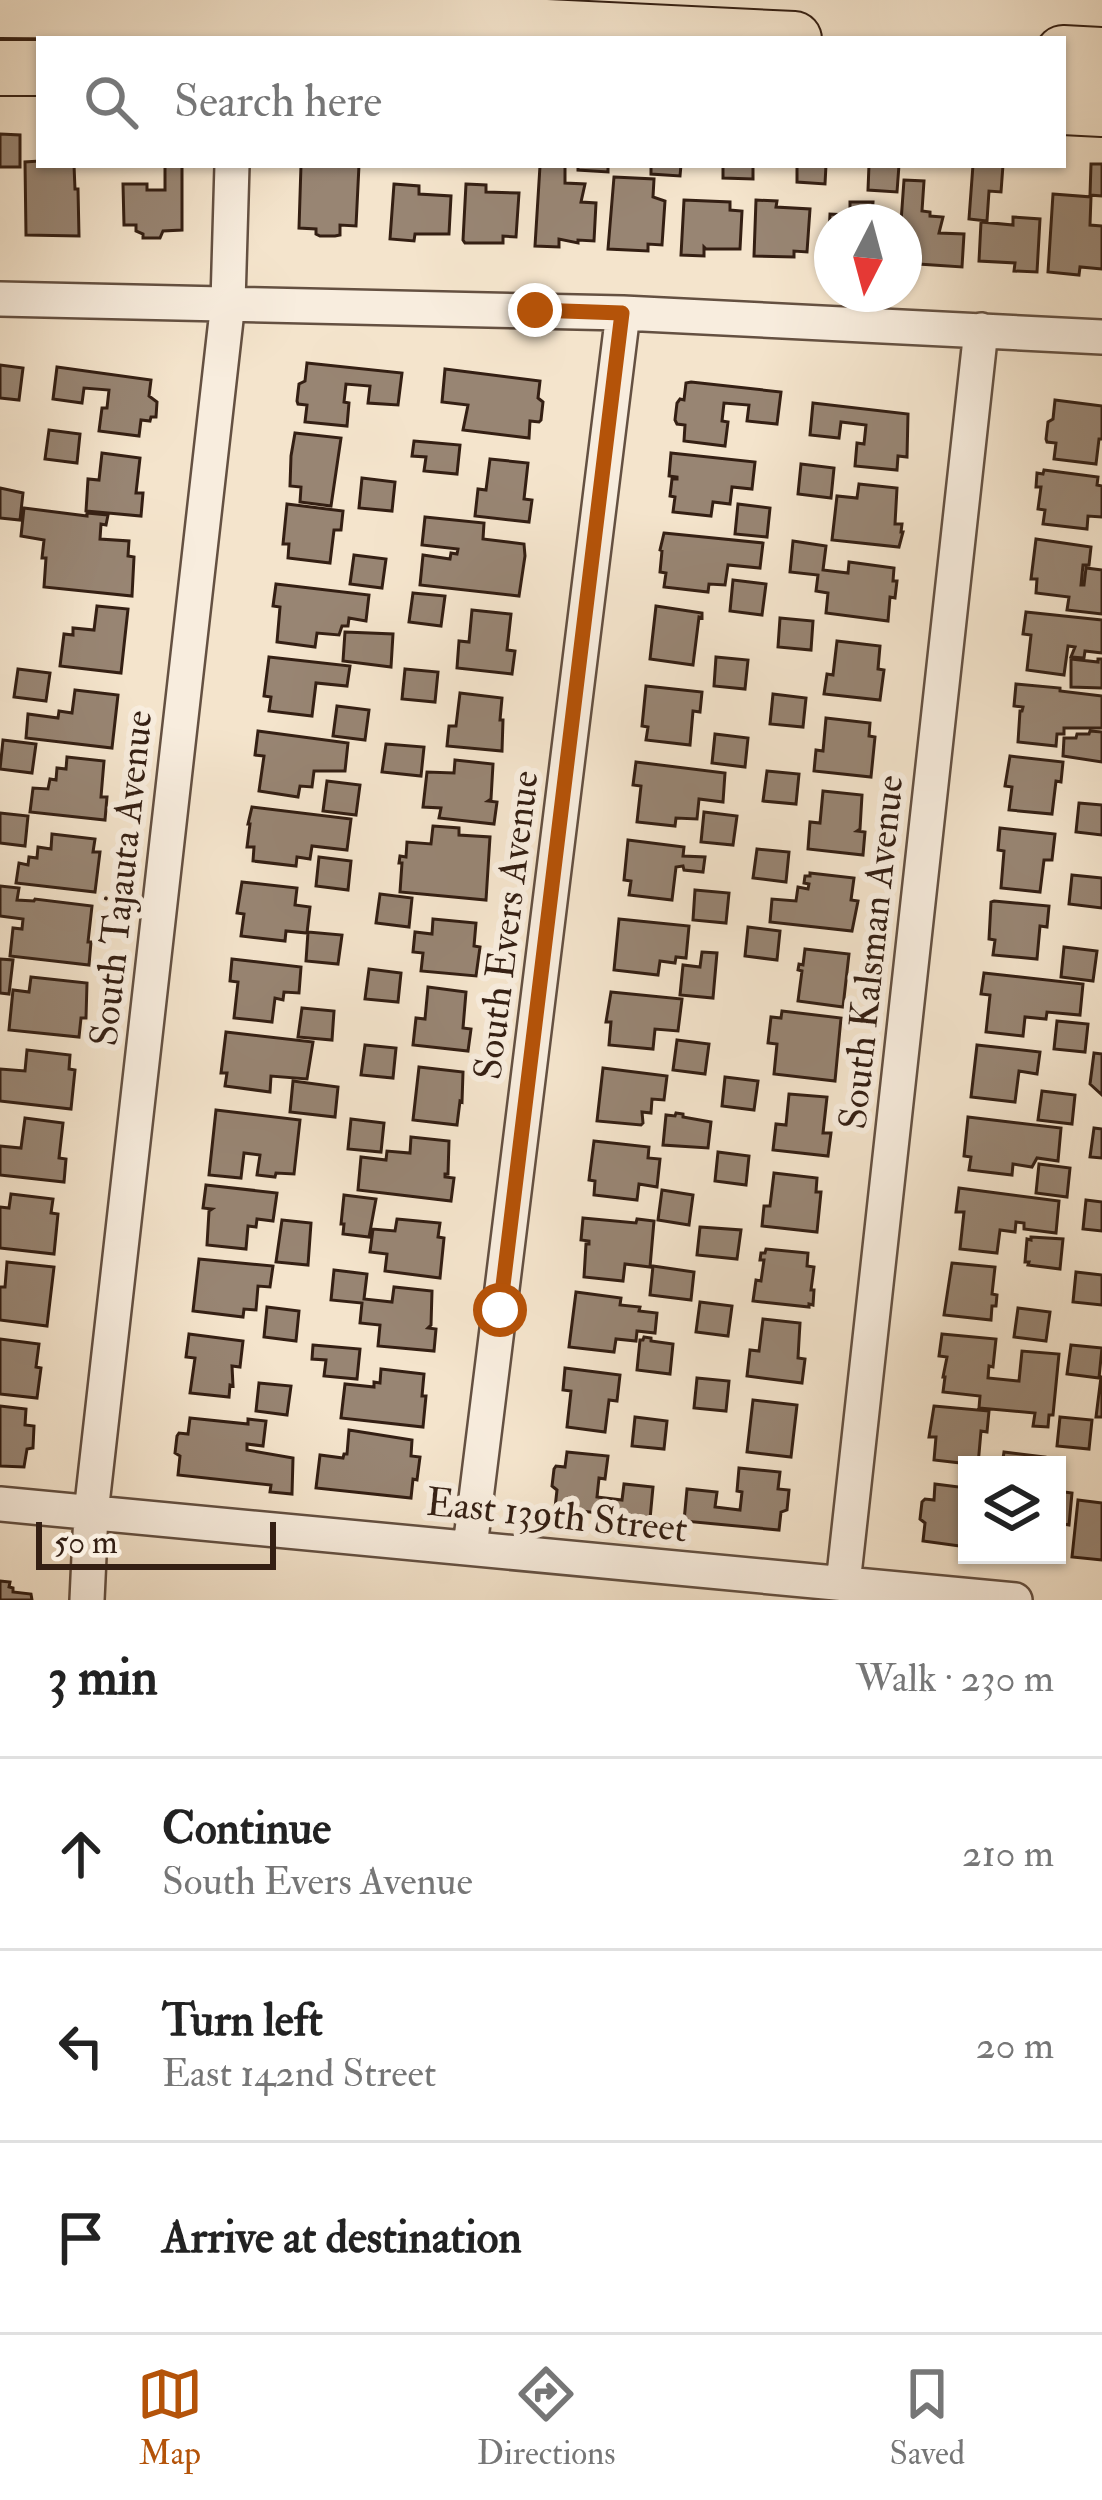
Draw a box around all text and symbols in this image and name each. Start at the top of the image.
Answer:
search box [36,36,1066,168]
icon: search [78,69,144,135]
text: Search here [174,74,382,130]
north arrow [814,204,922,312]
route end [508,283,562,337]
street label: South Tajauta Avenue [79,708,163,1048]
street label: South Evers Avenue [463,768,550,1082]
street label: South Kalsman Avenue [829,773,914,1132]
route start [473,1283,527,1337]
map controls [958,1456,1066,1564]
button: layers [958,1456,1066,1564]
street label: East 139th Street [424,1477,690,1554]
scale bar [36,1516,276,1569]
text: 50 m [54,1522,118,1563]
text: 3 min [48,1646,158,1710]
text: Walk · 230 m [856,1654,1054,1703]
text: Continue [162,1801,331,1857]
icon: ahead [48,1821,114,1887]
text: 210 m [962,1829,1054,1878]
text: South Evers Avenue [162,1857,473,1906]
text: Turn left [162,1993,323,2049]
icon: left [48,2013,114,2079]
text: 20 m [976,2021,1054,2070]
text: East 142nd Street [162,2049,436,2098]
icon: arrive [48,2205,114,2271]
text: Arrive at destination [162,2210,522,2266]
tab: Map [137,2361,203,2474]
tab: Directions [477,2361,616,2474]
tab: Saved [890,2361,965,2474]

